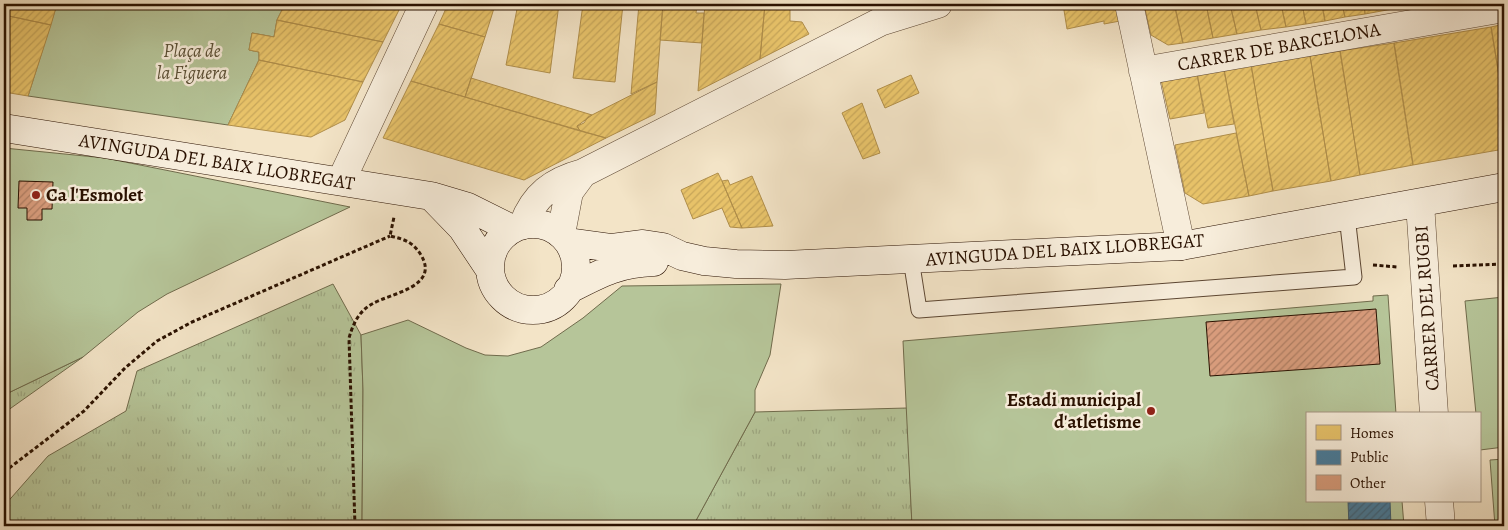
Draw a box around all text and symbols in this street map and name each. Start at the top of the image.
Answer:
street label: CARRER DE BARCELONA [1176,16,1383,78]
park label: Plaça de la Figuera [157,38,227,86]
street label: AVINGUDA DEL BAIX LLOBREGAT [76,127,357,197]
place label: Ca l'Esmolet [46,182,144,208]
marker: Ca l'Esmolet [30,189,42,201]
street label: CARRER DEL RUGBI [1408,224,1446,392]
street label: AVINGUDA DEL BAIX LLOBREGAT [924,227,1206,273]
place label: Estadi municipal d'atletisme [1007,387,1141,435]
marker: Estadi municipal d'atletisme [1145,405,1157,417]
legend [1306,412,1480,502]
text: Homes [1350,423,1394,443]
text: Public [1350,447,1388,467]
text: Other [1350,473,1386,493]

